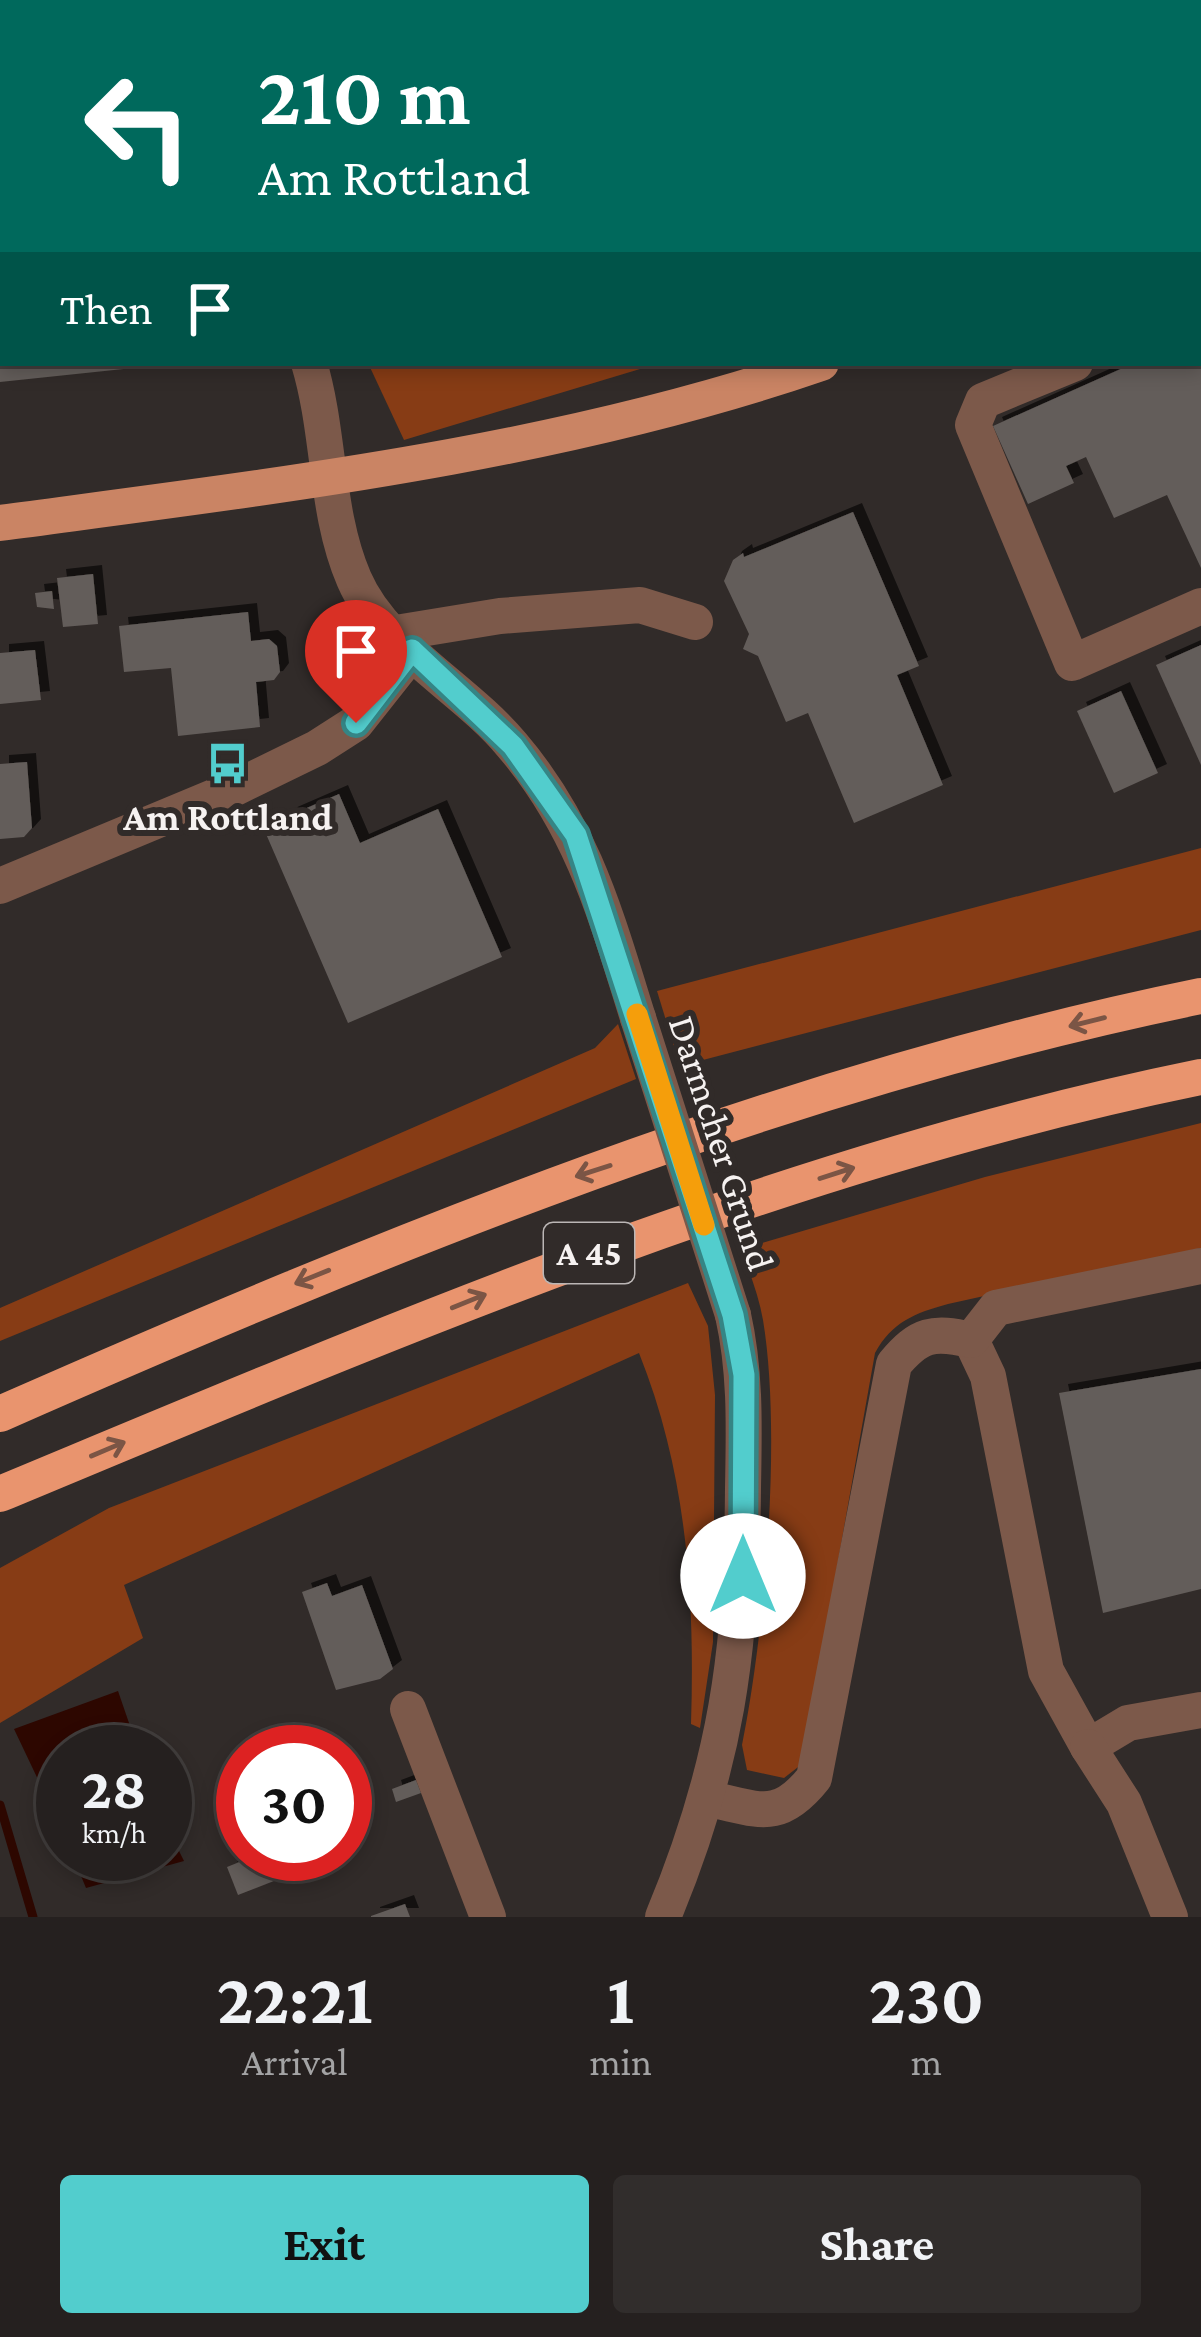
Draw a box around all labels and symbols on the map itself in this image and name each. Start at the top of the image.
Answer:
pin [305,600,407,723]
bus stop icon: Am Rottland [205,741,251,787]
place label: Am Rottland [122,795,333,838]
street label: Darmcher Grund [661,1010,783,1276]
one-way arrow [1069,1012,1107,1034]
one-way arrow [817,1160,855,1182]
one-way arrow [575,1161,613,1183]
road number: A 45 [544,1223,634,1283]
one-way arrow [295,1268,332,1289]
one-way arrow [449,1289,486,1310]
one-way arrow [89,1437,126,1458]
position arrow [680,1513,806,1639]
speed limit sign: 30 [216,1725,372,1881]

